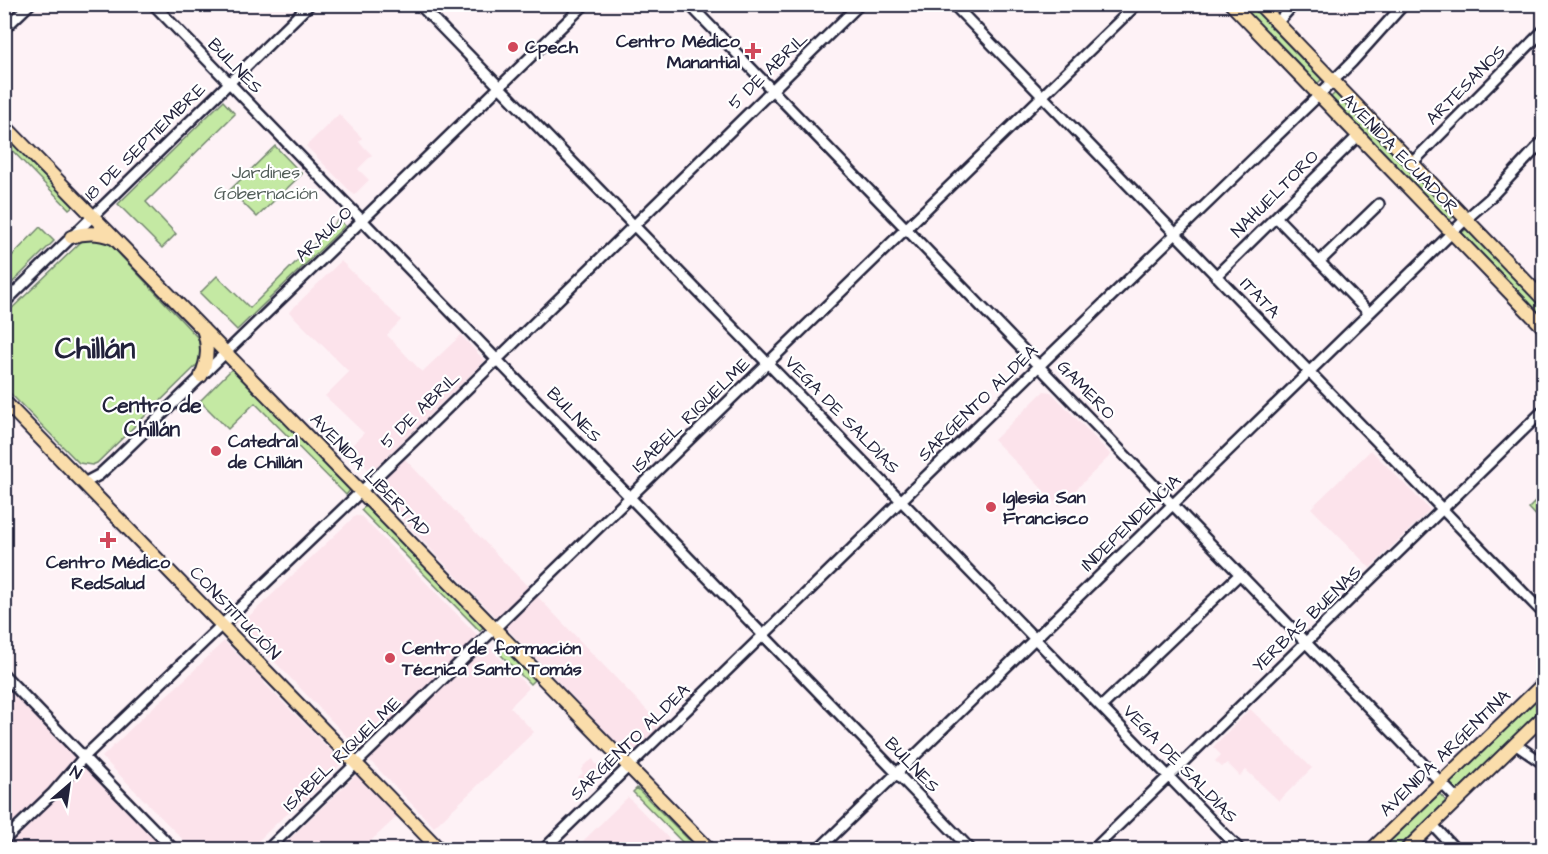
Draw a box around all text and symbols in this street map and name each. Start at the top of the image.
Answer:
street label: 5 DE ABRIL [723,26,814,115]
place label: Centro Médico Manantial [616,29,741,75]
street label: BULNES [202,33,268,99]
place label: Cpech [525,35,579,60]
street label: ARTESANOS [1420,39,1512,131]
marker: Cpech [506,40,520,54]
marker: Centro Médico Manantial [744,42,762,60]
street label: 18 DE SEPTIEMBRE [79,77,212,207]
street label: AVENIDA ECUADOR [1336,88,1464,220]
street label: NAHUELTORO [1225,144,1325,244]
park label: Jardines Gobernación [214,160,318,206]
street label: ARAUCO [290,200,358,268]
street label: ITATA [1234,272,1286,324]
district label: Chillán [55,328,135,370]
street label: SARGENTO ALDEA [912,339,1044,467]
street label: VEGA DE SALDÍAS [779,350,905,480]
street label: ISABEL RIQUELME [626,352,756,478]
street label: GAMERO [1051,355,1121,425]
street label: 5 DE ABRIL [375,365,466,454]
street label: BULNES [541,382,607,448]
district label: Centro de Chillán [102,391,202,444]
street label: AVENIDA LIBERTAD [304,407,436,543]
place label: Catedral de Chillán [227,429,302,475]
marker: Catedral de Chillán [209,444,223,458]
street label: INDEPENDENCIA [1075,468,1187,577]
place label: Iglesia San Francisco [1003,485,1089,531]
marker: Iglesia San Francisco [984,500,998,514]
marker: Centro Médico RedSalud [99,531,117,549]
place label: Centro Médico RedSalud [46,550,171,596]
street label: YERBAS BUENAS [1246,560,1368,678]
street label: CONSTITUCIÓN [184,561,286,665]
place label: Centro de formación Técnica Santo Tomás [401,636,582,682]
marker: Centro de formación Técnica Santo Tomás [383,651,397,665]
street label: SARGENTO ALDEA [564,678,696,806]
street label: AVENIDA ARGENTINA [1374,683,1516,822]
street label: ISABEL RIQUELME [277,691,407,817]
street label: VEGA DE SALDÍAS [1117,699,1243,829]
street label: BULNES [879,732,945,798]
north arrow [39,755,99,815]
text: N [66,761,86,785]

